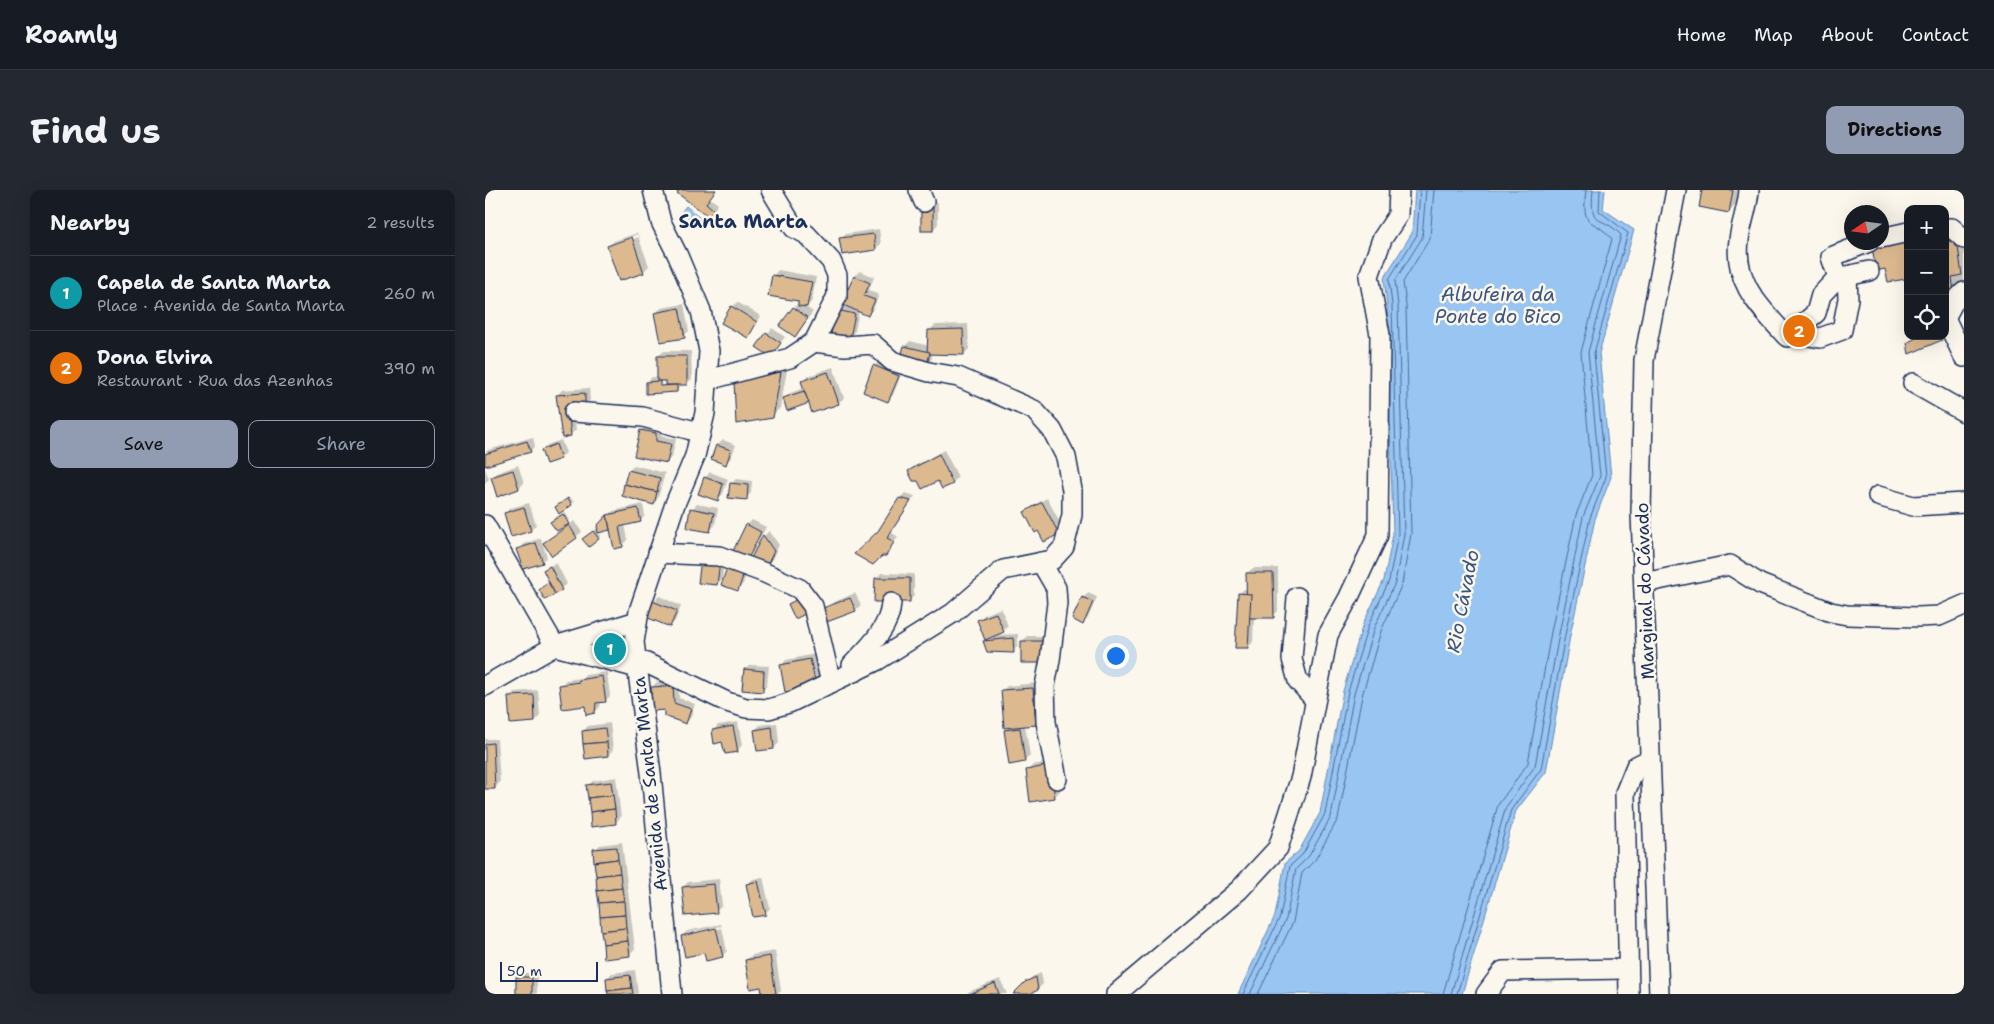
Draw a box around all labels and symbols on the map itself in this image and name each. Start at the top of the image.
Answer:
north arrow [1844,205,1889,250]
district label: Santa Marta [678,209,808,234]
water label: Albufeira da Ponte do Bico [1435,282,1561,329]
pin: 2 [1783,312,1815,350]
street label: Marginal do Cávado [1630,502,1660,680]
water label: Rio Cávado [1440,548,1485,655]
pin: 1 [594,630,626,668]
your location [1103,643,1129,669]
street label: Avenida de Santa Marta [627,676,673,892]
scale bar [500,959,597,982]

